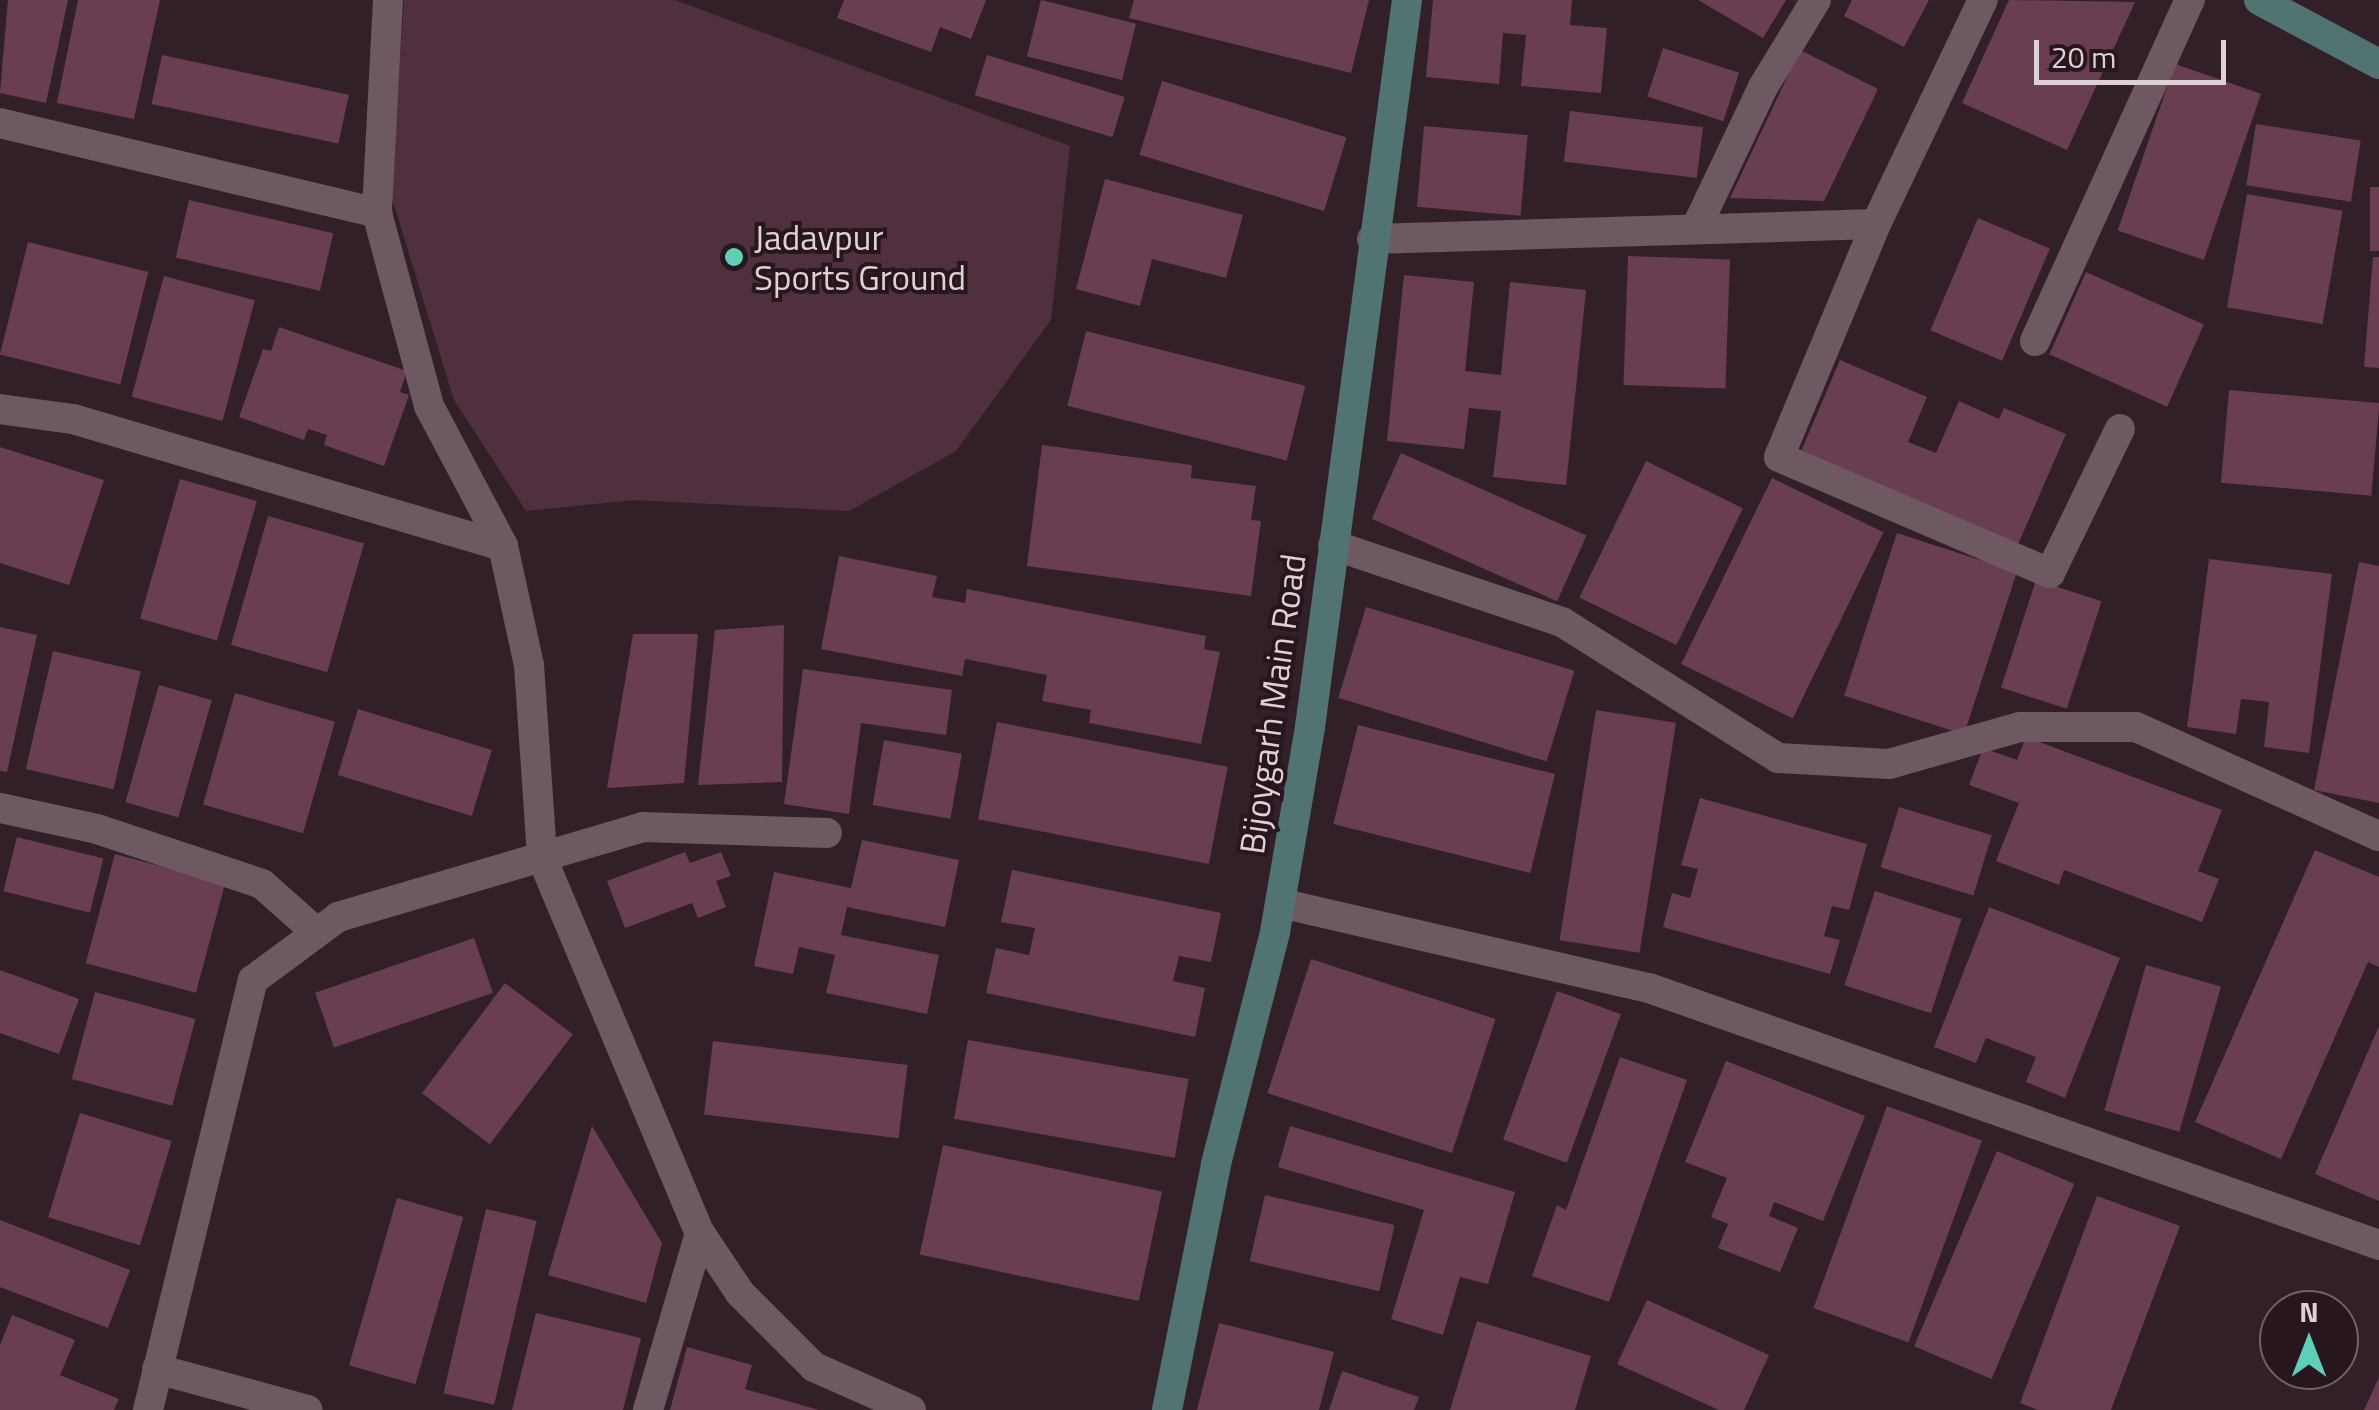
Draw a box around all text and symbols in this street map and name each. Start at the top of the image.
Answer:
scale bar [2039,20,2232,82]
text: 20 m [2051,34,2116,80]
place label: Jadavpur Sports Ground [754,216,966,298]
marker: Jadavpur Sports Ground [723,246,745,268]
street label: Bijoygarh Main Road [1230,551,1314,857]
north arrow [2259,1290,2359,1390]
text: N [2299,1290,2319,1333]

